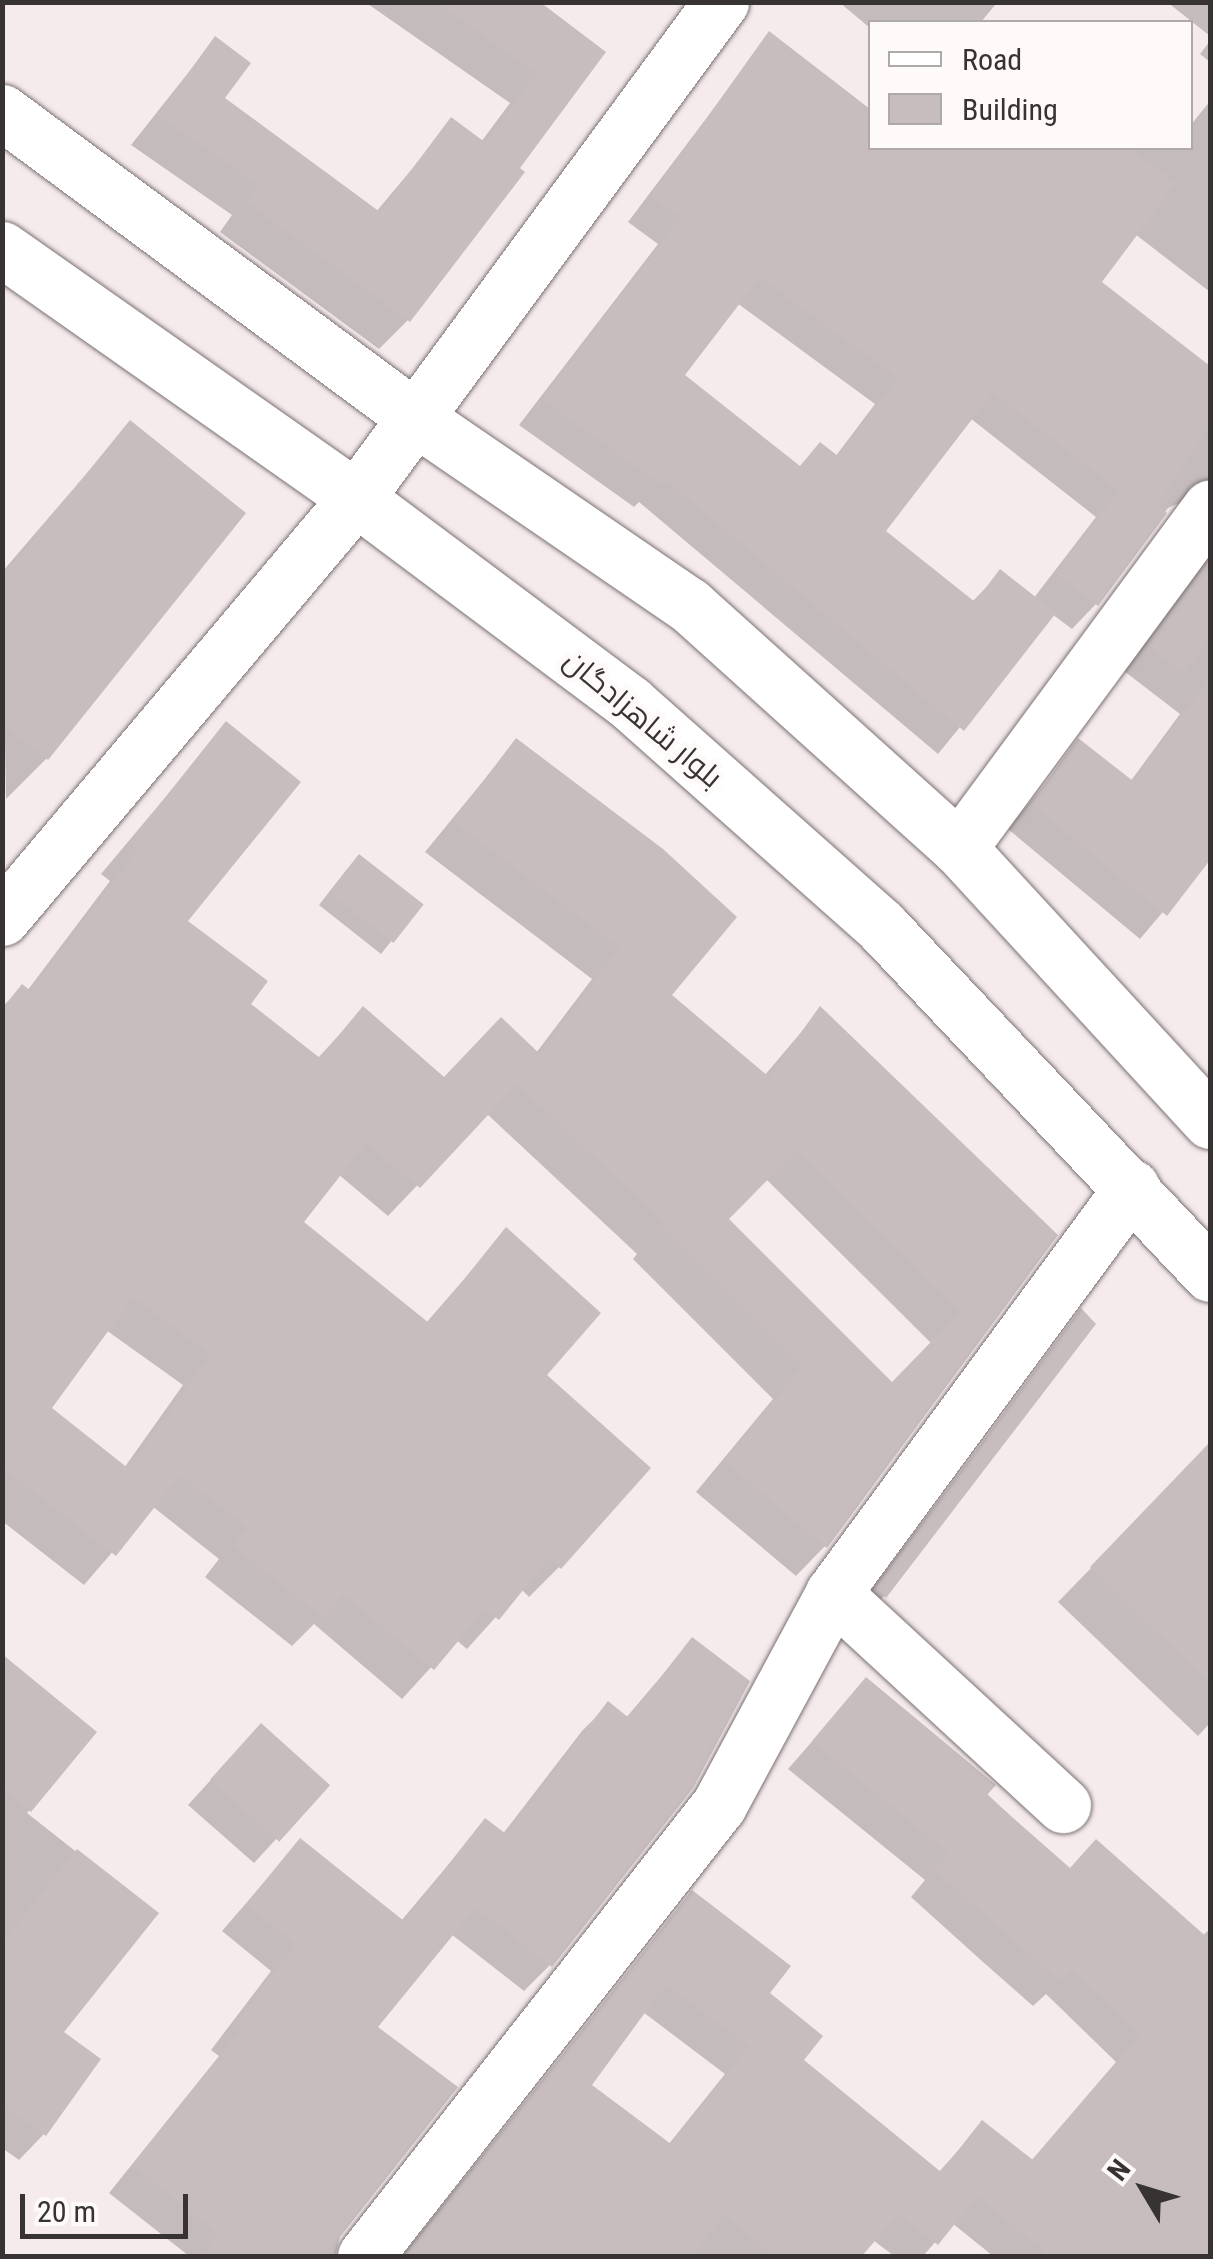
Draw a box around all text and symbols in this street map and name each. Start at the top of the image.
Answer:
legend [868,20,1193,150]
text: Road [962,42,1022,77]
text: Building [962,92,1058,127]
street label: بلوار شاهزادگان [557,642,729,796]
north arrow [1093,2139,1193,2239]
text: N [1101,2153,1137,2187]
scale bar [25,2174,192,2236]
text: 20 m [37,2194,96,2229]

